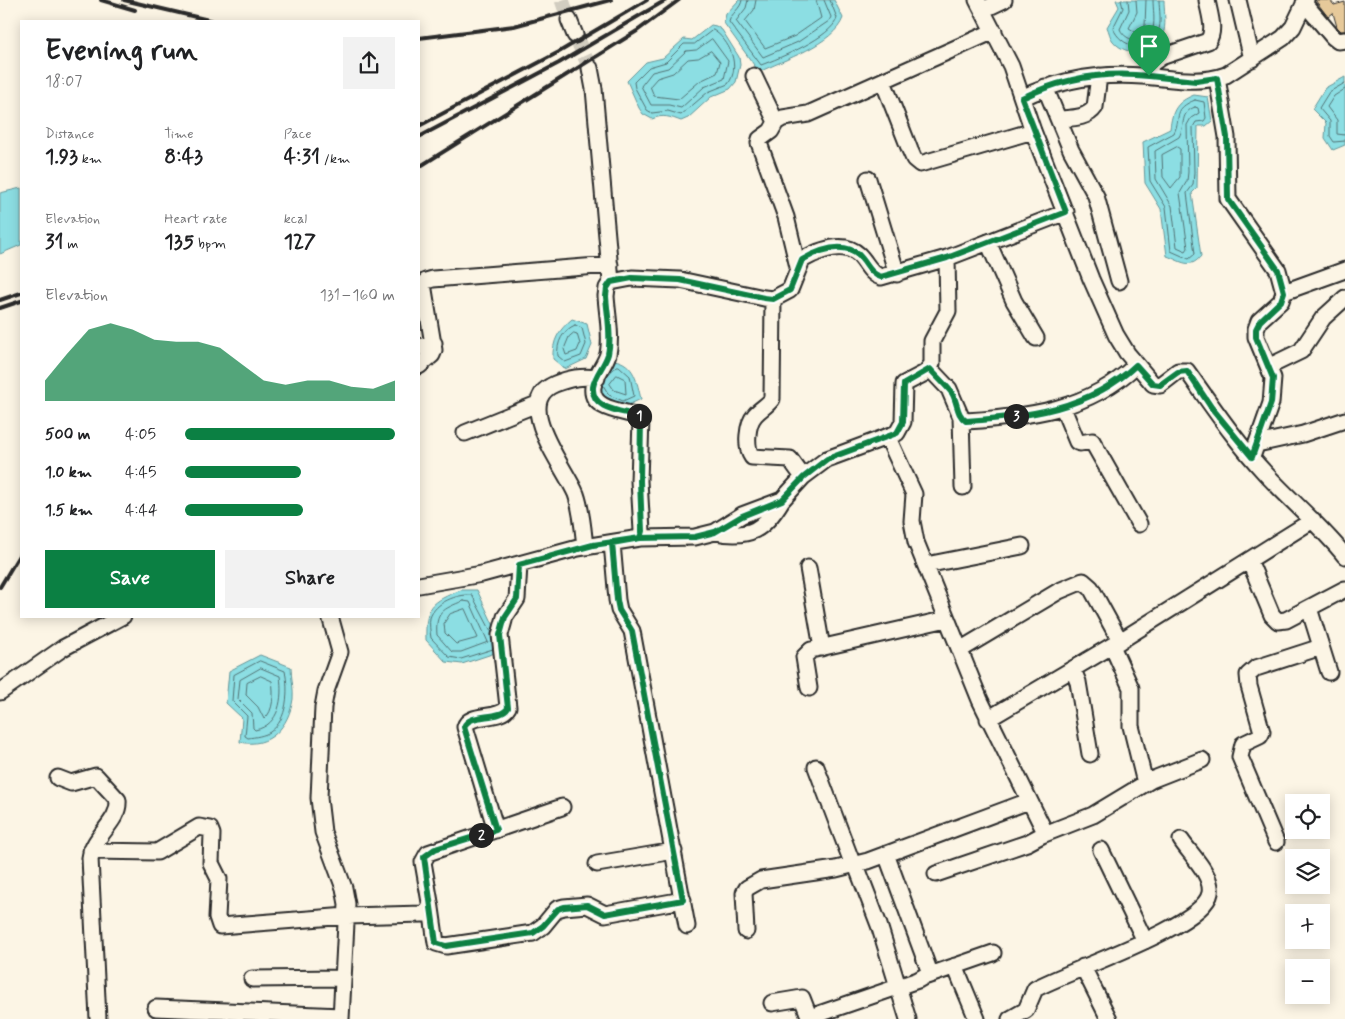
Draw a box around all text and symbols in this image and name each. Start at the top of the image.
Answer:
pin [1128,25,1170,76]
icon: arrive [1135,32,1163,60]
text: Evening run [45,33,198,70]
button: share [343,37,395,89]
text: 18:07 [45,71,82,92]
text: Distance [45,125,94,143]
text: Time [164,125,194,143]
text: Pace [284,125,312,143]
text: 1.93 [45,143,78,171]
text: 8:43 [164,143,203,171]
text: 4:31 [284,143,320,171]
text: km [78,150,102,168]
text: /km [320,150,350,168]
text: Elevation [45,210,100,228]
text: Heart rate [164,210,227,228]
text: kcal [284,210,307,228]
text: 31 [45,228,64,256]
text: 135 [164,228,194,256]
text: 127 [284,228,316,256]
text: m [64,235,78,253]
text: bpm [194,235,226,253]
text: Elevation [45,285,108,306]
text: 131–160 m [320,285,395,306]
pin: 1 [626,404,652,428]
pin: 3 [1004,404,1028,428]
text: 1 [636,407,643,425]
text: 3 [1013,407,1020,425]
text: 500 m [45,424,90,445]
text: 4:05 [125,424,156,445]
text: 1.0 km [45,462,92,483]
text: 4:45 [125,462,156,483]
text: 1.5 km [45,500,93,521]
text: 4:44 [125,500,158,521]
button: Save [45,550,215,608]
button: Share [225,550,395,608]
map controls [1285,794,1330,1004]
button: locate [1285,794,1330,839]
pin: 2 [468,822,494,848]
text: 2 [478,826,485,844]
button: layers [1285,849,1330,894]
button: + [1285,904,1330,949]
button: − [1285,959,1330,1004]

